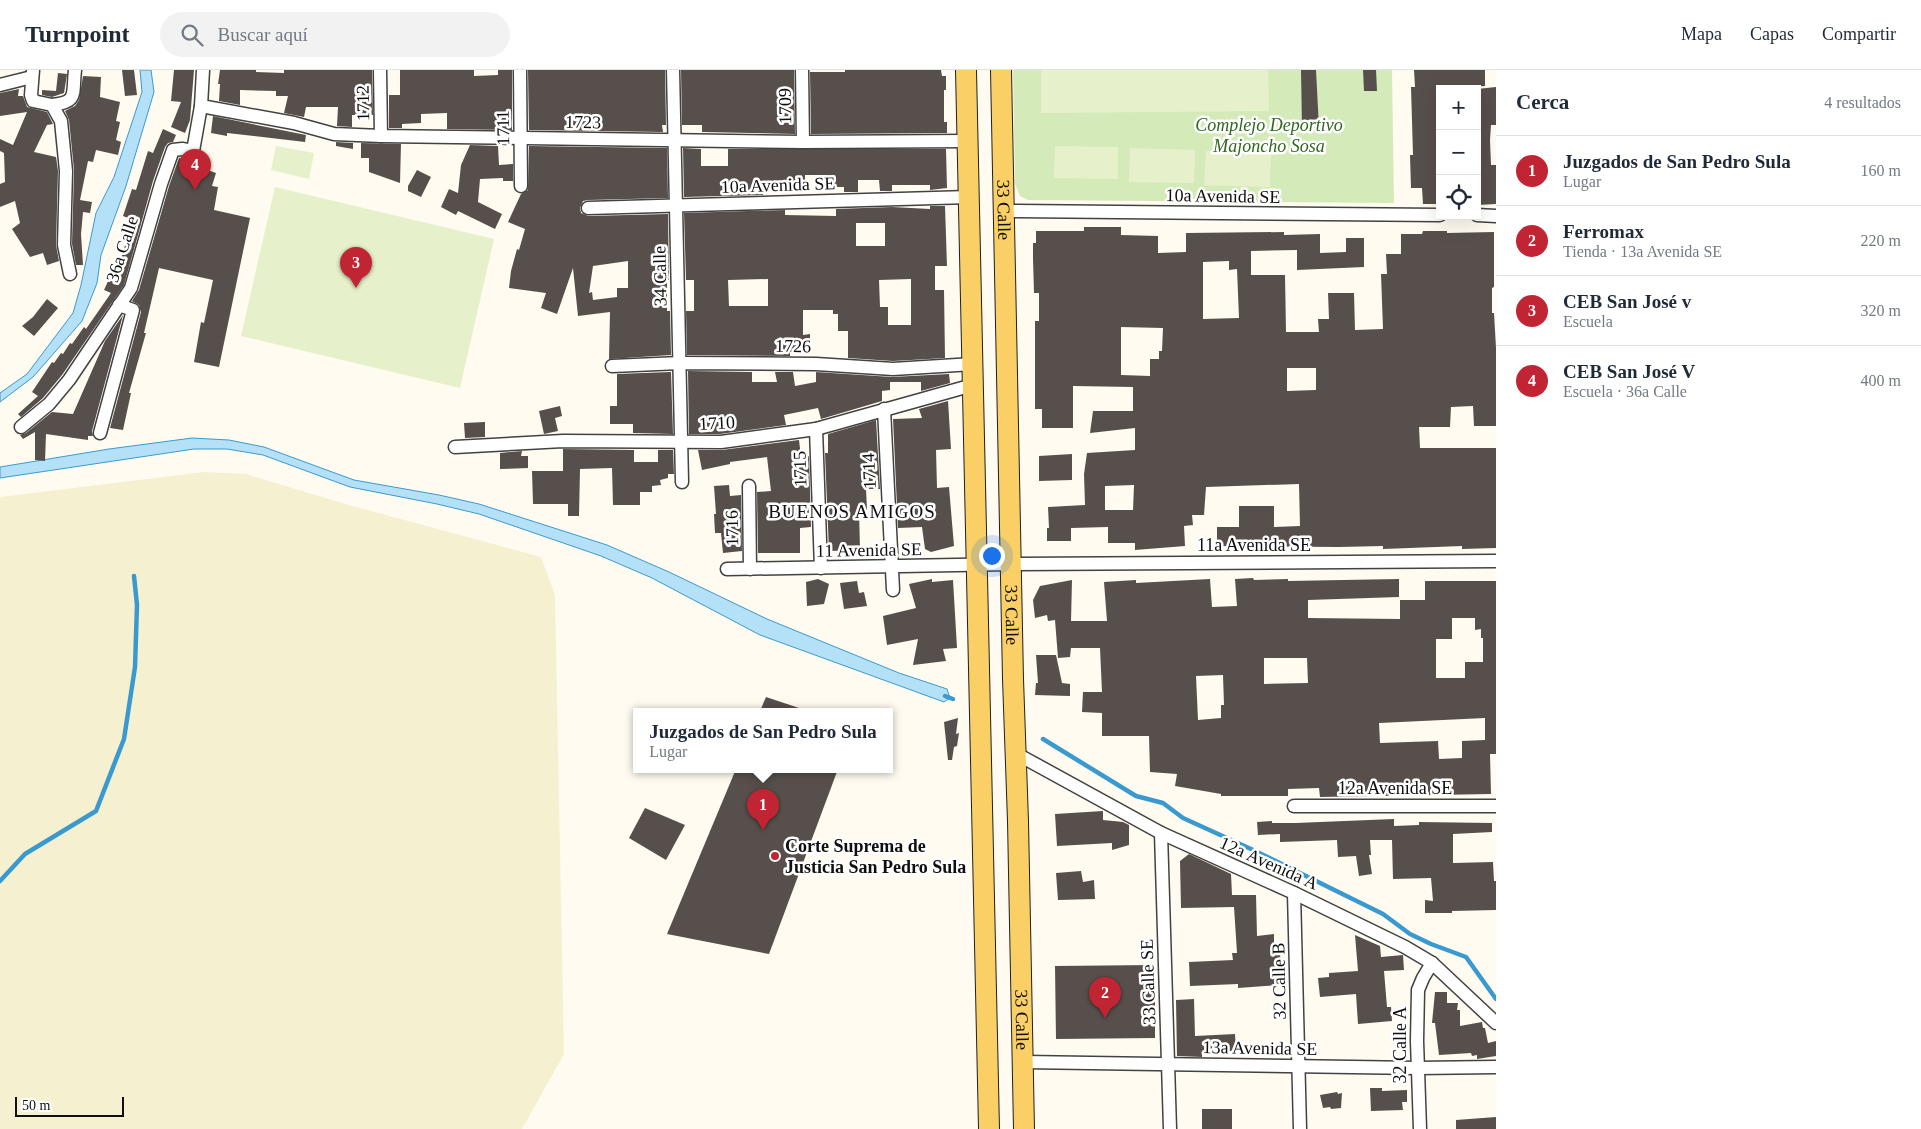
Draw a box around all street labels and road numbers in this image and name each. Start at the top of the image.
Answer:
street label: 1712 [353,85,373,121]
street label: 1709 [775,88,795,124]
street label: 1711 [493,110,513,146]
street label: 1723 [565,112,601,132]
street label: 10a Avenida SE [720,173,836,197]
street label: 33 Calle [993,180,1014,240]
street label: 10a Avenida SE [1166,185,1280,207]
street label: 36a Calle [102,213,142,285]
street label: 34 Calle [649,246,671,306]
street label: 1726 [775,336,811,356]
street label: 1710 [699,412,735,434]
street label: 1715 [789,451,811,487]
street label: 1714 [858,453,880,489]
street label: 1716 [722,510,742,546]
street label: 11a Avenida SE [1197,535,1311,555]
street label: 11 Avenida SE [816,539,922,561]
street label: 33 Calle [1001,584,1022,645]
street label: 12a Avenida SE [1338,778,1452,798]
street label: 12a Avenida A [1217,832,1321,894]
street label: 33 Calle SE [1137,939,1159,1025]
street label: 32 Calle B [1268,942,1290,1020]
street label: 33 Calle [1011,989,1032,1050]
street label: 32 Calle A [1390,1007,1410,1084]
street label: 13a Avenida SE [1203,1037,1317,1059]

